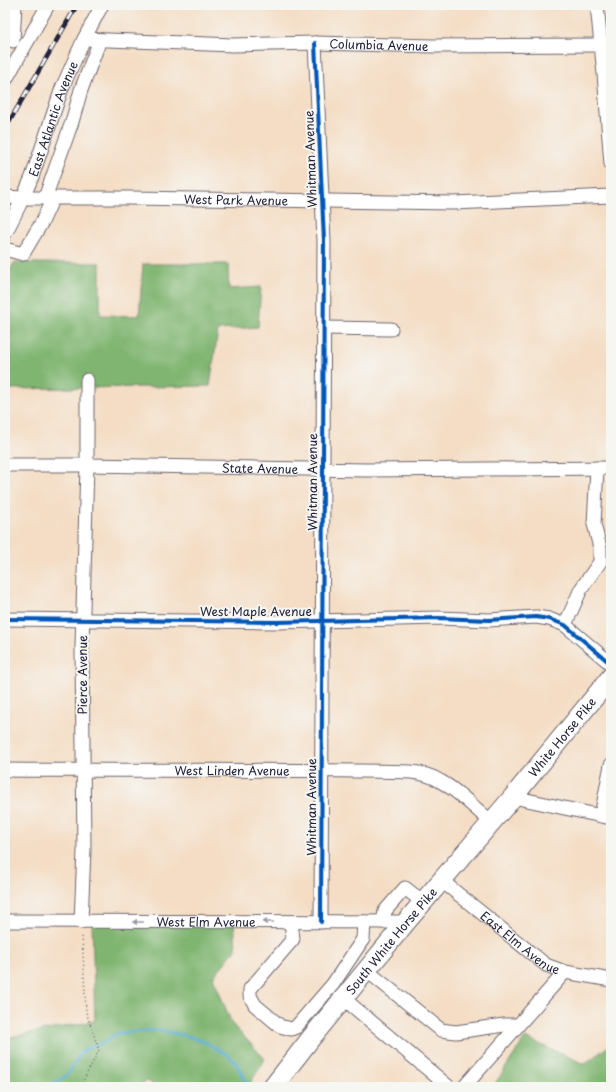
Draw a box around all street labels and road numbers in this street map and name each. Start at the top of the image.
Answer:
street label: Columbia Avenue [329,34,429,55]
street label: East Atlantic Avenue [24,58,82,179]
street label: Whitman Avenue [299,109,321,208]
street label: West Park Avenue [184,190,289,209]
street label: Whitman Avenue [303,433,321,531]
street label: State Avenue [222,458,299,478]
street label: West Maple Avenue [200,602,312,620]
street label: Pierce Avenue [73,635,91,715]
street label: White Horse Pike [524,693,600,781]
street label: Whitman Avenue [302,758,320,856]
street label: West Linden Avenue [174,761,290,779]
street label: South White Horse Pike [341,883,441,998]
street label: East Elm Avenue [477,907,563,979]
street label: West Elm Avenue [156,912,256,931]

